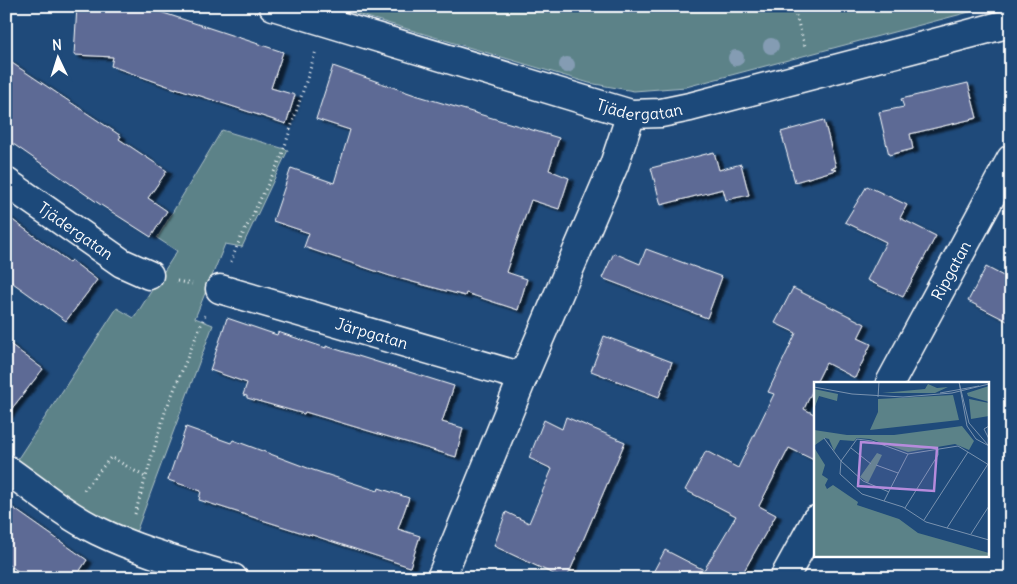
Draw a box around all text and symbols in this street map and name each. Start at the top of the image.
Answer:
north arrow [32,32,82,82]
text: N [52,36,63,54]
street label: Tjädergatan [594,94,684,125]
street label: Tjädergatan [34,197,117,264]
street label: Ripgatan [927,237,975,304]
street label: Järpgatan [333,313,410,353]
inset map [814,382,990,556]

